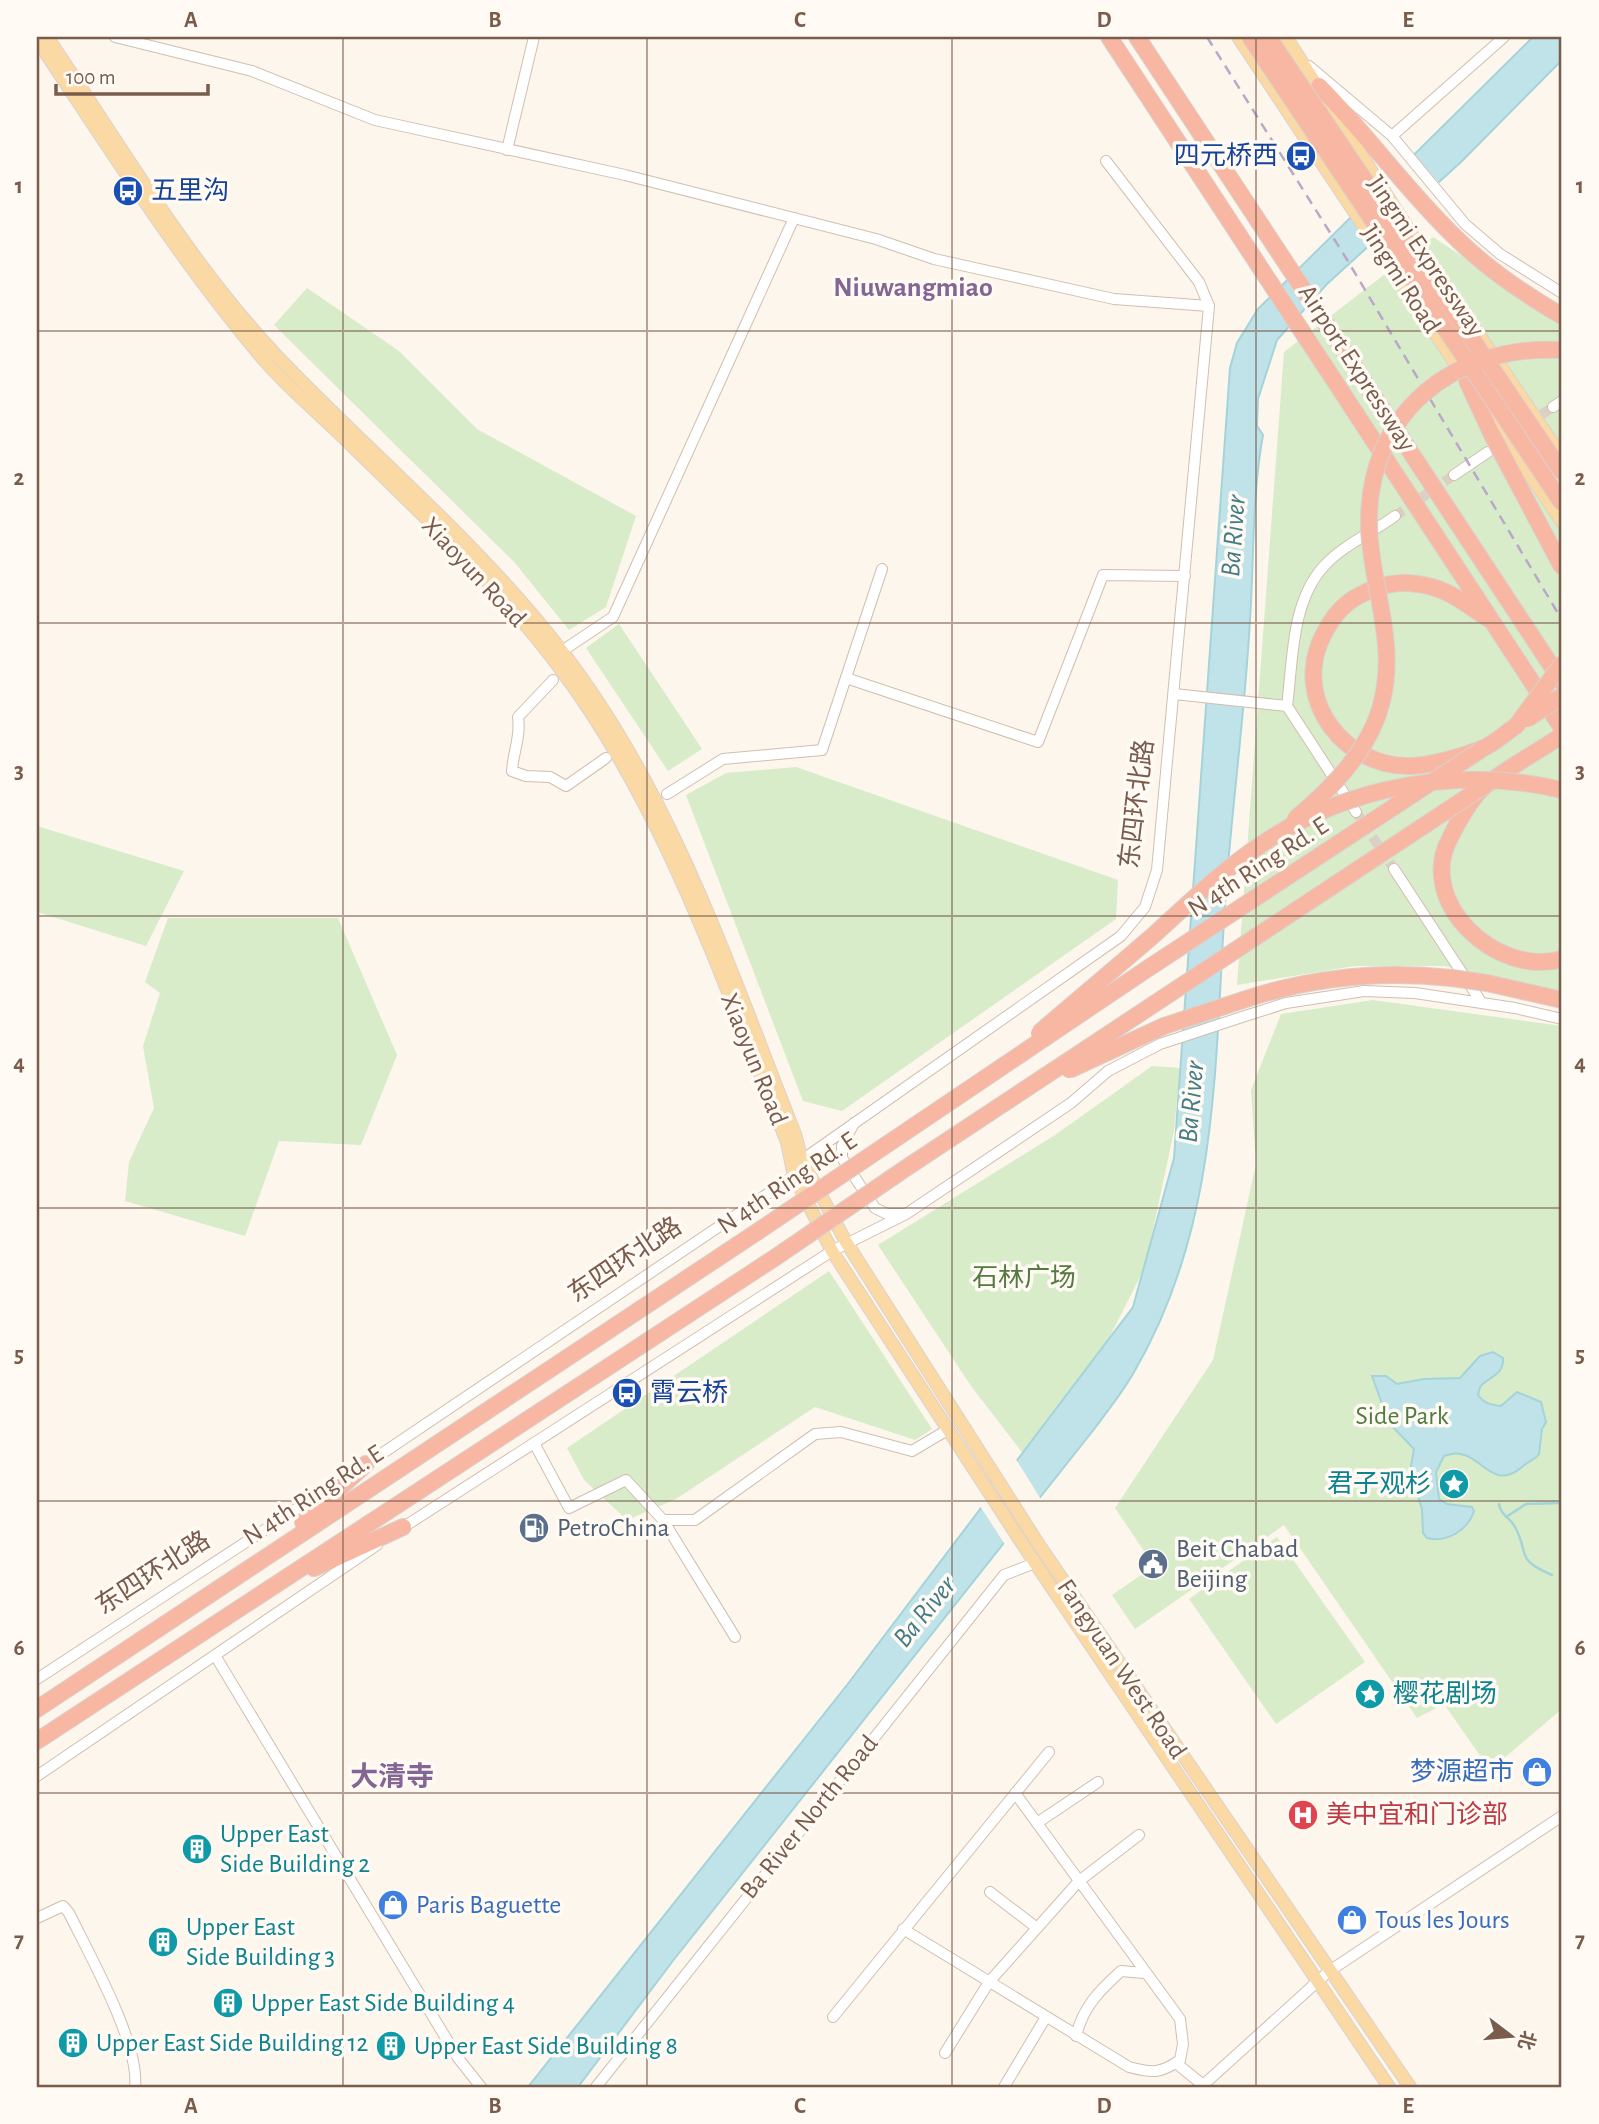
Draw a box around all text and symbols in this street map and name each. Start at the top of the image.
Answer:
text: A [184,9,198,32]
text: B [488,9,502,32]
text: C [794,9,806,32]
text: D [1096,9,1112,32]
text: E [1402,9,1414,32]
scale bar [56,52,208,96]
text: 100 m [66,67,116,88]
bus stop icon: 四元桥西 [1284,139,1318,173]
place label: 四元桥西 [1174,142,1278,169]
street label: Jingmi Expressway [1363,171,1489,341]
bus stop icon: 五里沟 [111,174,145,208]
text: 1 [15,175,23,198]
text: 1 [1576,175,1584,198]
place label: 五里沟 [151,177,229,204]
street label: Jingmi Road [1356,220,1446,338]
district label: Niuwangmiao [833,274,993,302]
street label: Airport Expressway [1294,280,1420,456]
text: 2 [14,467,25,490]
text: 2 [1575,467,1586,490]
water label: Ba River [1217,493,1251,578]
street label: Xiaoyun Road [417,512,531,632]
street label: 东四环北路 [1115,738,1158,870]
text: 3 [14,760,24,783]
text: 3 [1575,760,1585,783]
street label: N 4th Ring Rd. E [1183,812,1333,922]
street label: Xiaoyun Road [716,989,792,1129]
text: 4 [13,1052,25,1075]
text: 4 [1574,1052,1586,1075]
water label: Ba River [1174,1059,1210,1144]
street label: N 4th Ring Rd. E [713,1127,861,1239]
street label: 东四环北路 [563,1212,686,1307]
park label: 石林广场 [972,1264,1076,1291]
text: 5 [14,1344,24,1367]
text: 5 [1575,1344,1585,1367]
bus stop icon: 霄云桥 [610,1376,644,1410]
place label: 霄云桥 [650,1379,728,1406]
park label: Side Park [1355,1403,1449,1429]
street label: N 4th Ring Rd. E [238,1440,388,1550]
place icon: 君子观杉 [1437,1467,1471,1501]
place label: 君子观杉 [1327,1470,1431,1497]
fuel station icon: PetroChina [517,1511,551,1545]
place label: PetroChina [557,1515,670,1541]
street label: 东四环北路 [91,1526,215,1619]
place label: Beit Chabad Beijing [1176,1536,1298,1592]
public building icon: Beit Chabad Beijing [1136,1547,1170,1581]
water label: Ba River [888,1571,962,1653]
street label: Fangyuan West Road [1052,1575,1192,1763]
text: 6 [13,1637,25,1660]
text: 6 [1574,1637,1586,1660]
place icon: 樱花剧场 [1353,1677,1387,1711]
place label: 樱花剧场 [1393,1680,1497,1707]
street label: Ba River North Road [735,1730,883,1904]
shop icon: 梦源超市 [1520,1755,1554,1789]
place label: 梦源超市 [1410,1757,1514,1785]
district label: 大清寺 [350,1762,434,1792]
hospital icon: 美中宜和门诊部 [1286,1798,1320,1832]
place label: 美中宜和门诊部 [1326,1800,1508,1828]
place label: Upper East Side Building 2 [220,1821,370,1877]
building icon: Upper East Side Building 2 [180,1832,214,1866]
shop icon: Paris Baguette [376,1888,410,1922]
place label: Paris Baguette [416,1892,561,1918]
shop icon: Tous les Jours [1335,1903,1369,1937]
place label: Tous les Jours [1375,1907,1510,1933]
place label: Upper East Side Building 3 [186,1914,335,1970]
building icon: Upper East Side Building 3 [146,1925,180,1959]
text: 7 [14,1929,24,1952]
text: 7 [1575,1929,1585,1952]
building icon: Upper East Side Building 4 [211,1986,245,2020]
place label: Upper East Side Building 4 [251,1990,515,2016]
north arrow [1476,2002,1546,2072]
building icon: Upper East Side Building 12 [56,2026,90,2060]
building icon: Upper East Side Building 8 [374,2029,408,2063]
text: 北 [1514,2029,1539,2052]
place label: Upper East Side Building 12 [96,2030,368,2056]
place label: Upper East Side Building 8 [414,2033,678,2059]
text: A [184,2095,198,2118]
text: B [488,2095,502,2118]
text: C [794,2095,806,2118]
text: D [1096,2095,1112,2118]
text: E [1402,2095,1414,2118]

